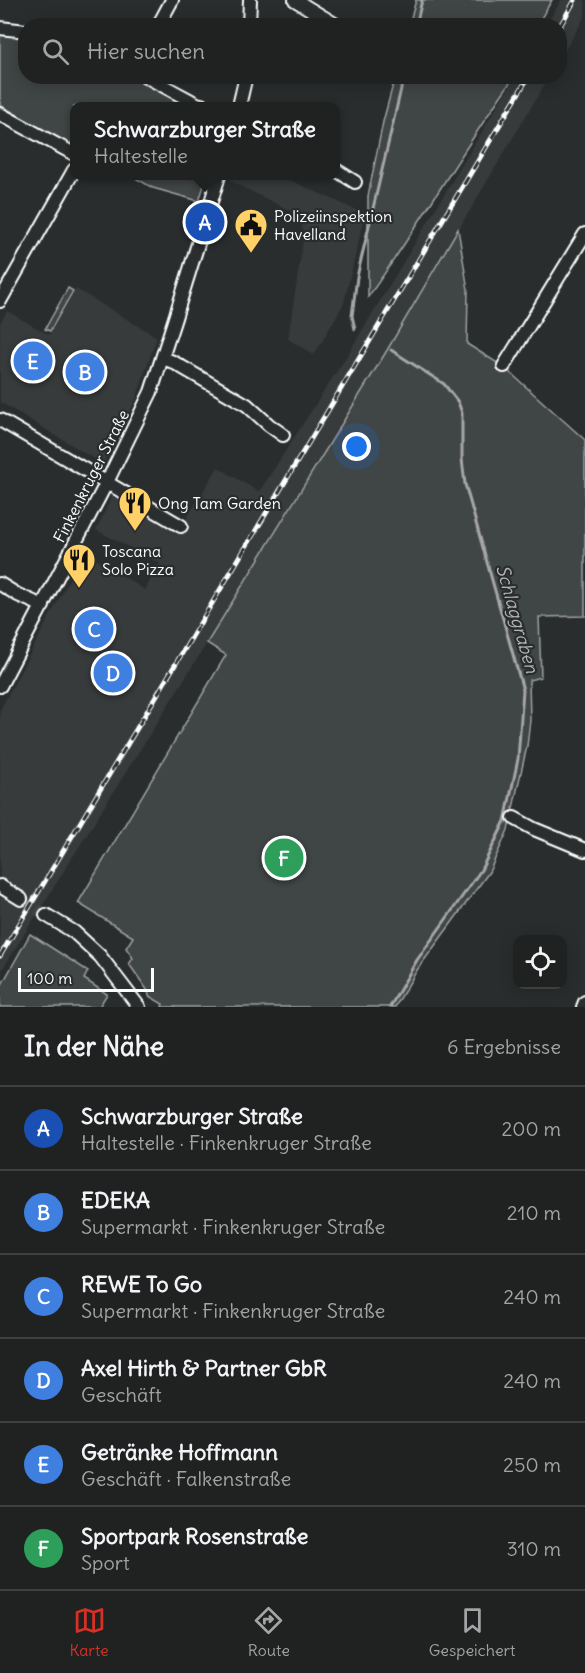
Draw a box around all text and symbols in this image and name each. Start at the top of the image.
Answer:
search box [18,18,567,84]
icon: search [39,35,72,68]
text: Hier suchen [87,37,205,65]
popup [70,102,340,180]
text: Schwarzburger Straße [94,115,316,143]
text: Haltestelle [94,143,188,168]
pin: A [186,200,224,244]
place label: Polizeiinspektion Havelland [274,206,392,244]
public building icon: Polizeiinspektion Havelland [233,207,269,254]
pin: E [14,338,52,384]
pin: B [66,350,104,394]
street label: Finkenkruger Straße [49,406,133,546]
your location [342,432,371,461]
restaurant icon: Ong Tam Garden [117,485,153,532]
place label: Ong Tam Garden [158,493,281,513]
place label: Toscana Solo Pizza [102,541,174,579]
restaurant icon: Toscana Solo Pizza [61,542,97,589]
water label: Schlaggraben [491,562,544,676]
pin: C [74,606,113,652]
pin: D [94,650,132,696]
pin: F [264,836,304,880]
map controls [513,935,567,989]
button: locate [513,935,567,989]
scale bar [18,965,154,992]
text: 100 m [27,968,72,988]
text: In der Nähe [24,1030,164,1063]
text: 6 Ergebnisse [447,1034,561,1059]
text: Schwarzburger Straße [81,1102,303,1130]
text: A [37,1116,50,1141]
text: 200 m [501,1116,561,1141]
text: Haltestelle · Finkenkruger Straße [81,1130,372,1155]
text: EDEKA [81,1186,150,1214]
text: B [37,1200,50,1225]
text: 210 m [507,1200,561,1225]
text: Supermarkt · Finkenkruger Straße [81,1214,385,1239]
text: REWE To Go [81,1270,202,1298]
text: C [37,1284,50,1309]
text: 240 m [503,1284,561,1309]
text: Supermarkt · Finkenkruger Straße [81,1298,385,1323]
text: Axel Hirth & Partner GbR [81,1354,327,1382]
text: D [36,1368,51,1393]
text: 240 m [503,1368,561,1393]
text: Geschäft [81,1382,162,1407]
text: Getränke Hoffmann [81,1438,278,1466]
text: E [38,1452,49,1477]
text: 250 m [503,1452,561,1477]
text: Geschäft · Falkenstraße [81,1466,291,1491]
text: Sportpark Rosenstraße [81,1522,308,1550]
text: F [38,1536,49,1561]
text: 310 m [506,1536,561,1561]
text: Sport [81,1550,130,1575]
tab: Karte [69,1604,109,1660]
tab: Route [248,1604,290,1660]
tab: Gespeichert [429,1604,516,1660]

